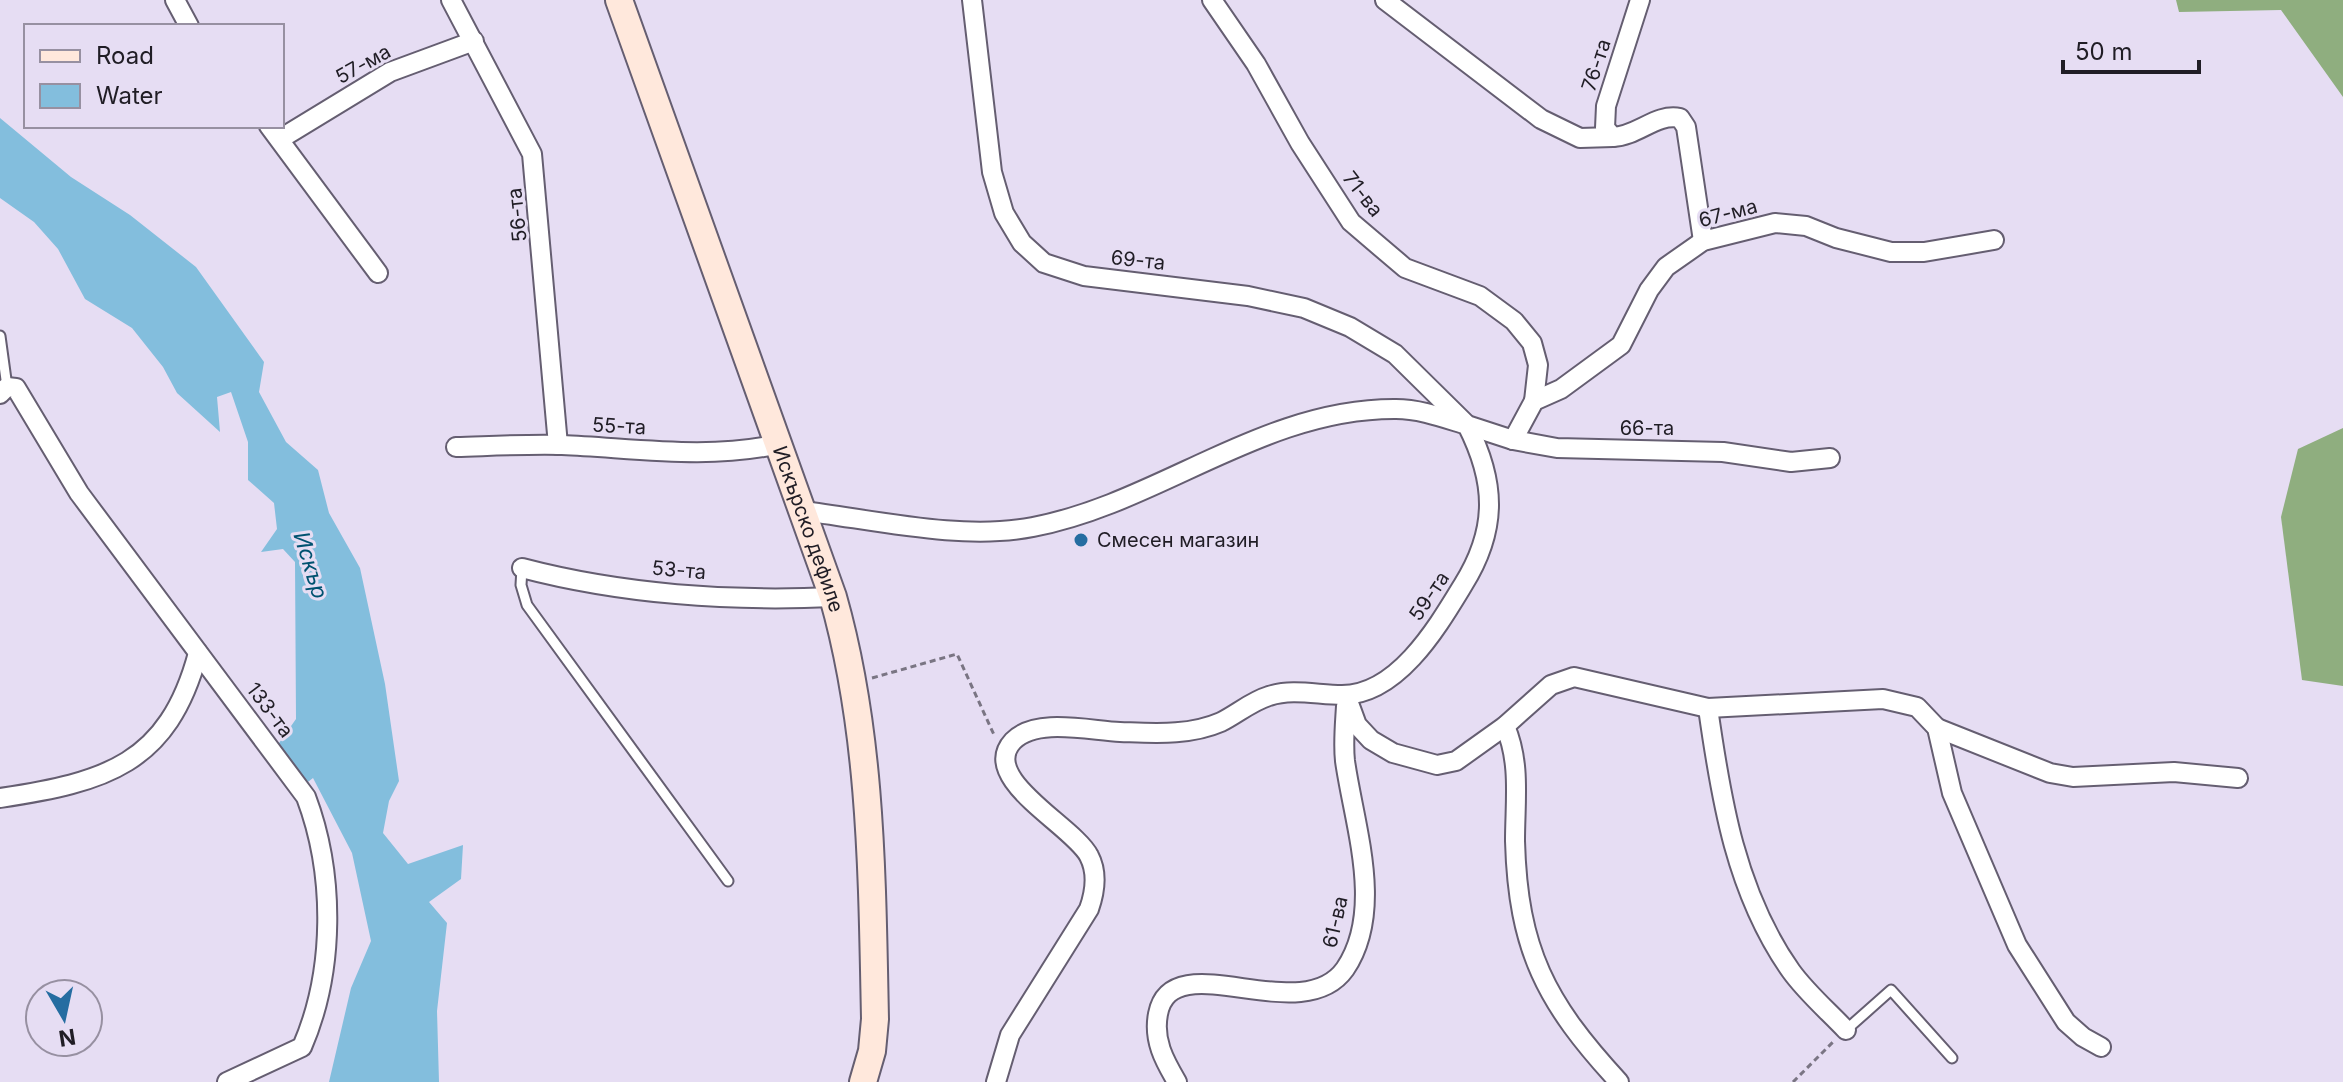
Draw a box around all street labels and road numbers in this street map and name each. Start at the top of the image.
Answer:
street label: 76-та [1576,36,1616,94]
street label: 57-ма [331,39,395,89]
street label: 71-ва [1338,166,1388,222]
street label: 56-та [502,187,532,243]
street label: 67-ма [1696,194,1760,232]
street label: 69-та [1110,245,1166,275]
street label: 55-та [591,413,647,439]
street label: 66-та [1620,416,1674,440]
street label: Искърско дефиле [768,443,849,615]
street label: 53-та [651,556,707,584]
street label: 59-та [1404,567,1454,625]
street label: 133-та [242,678,298,742]
street label: 61-ва [1317,894,1353,950]

